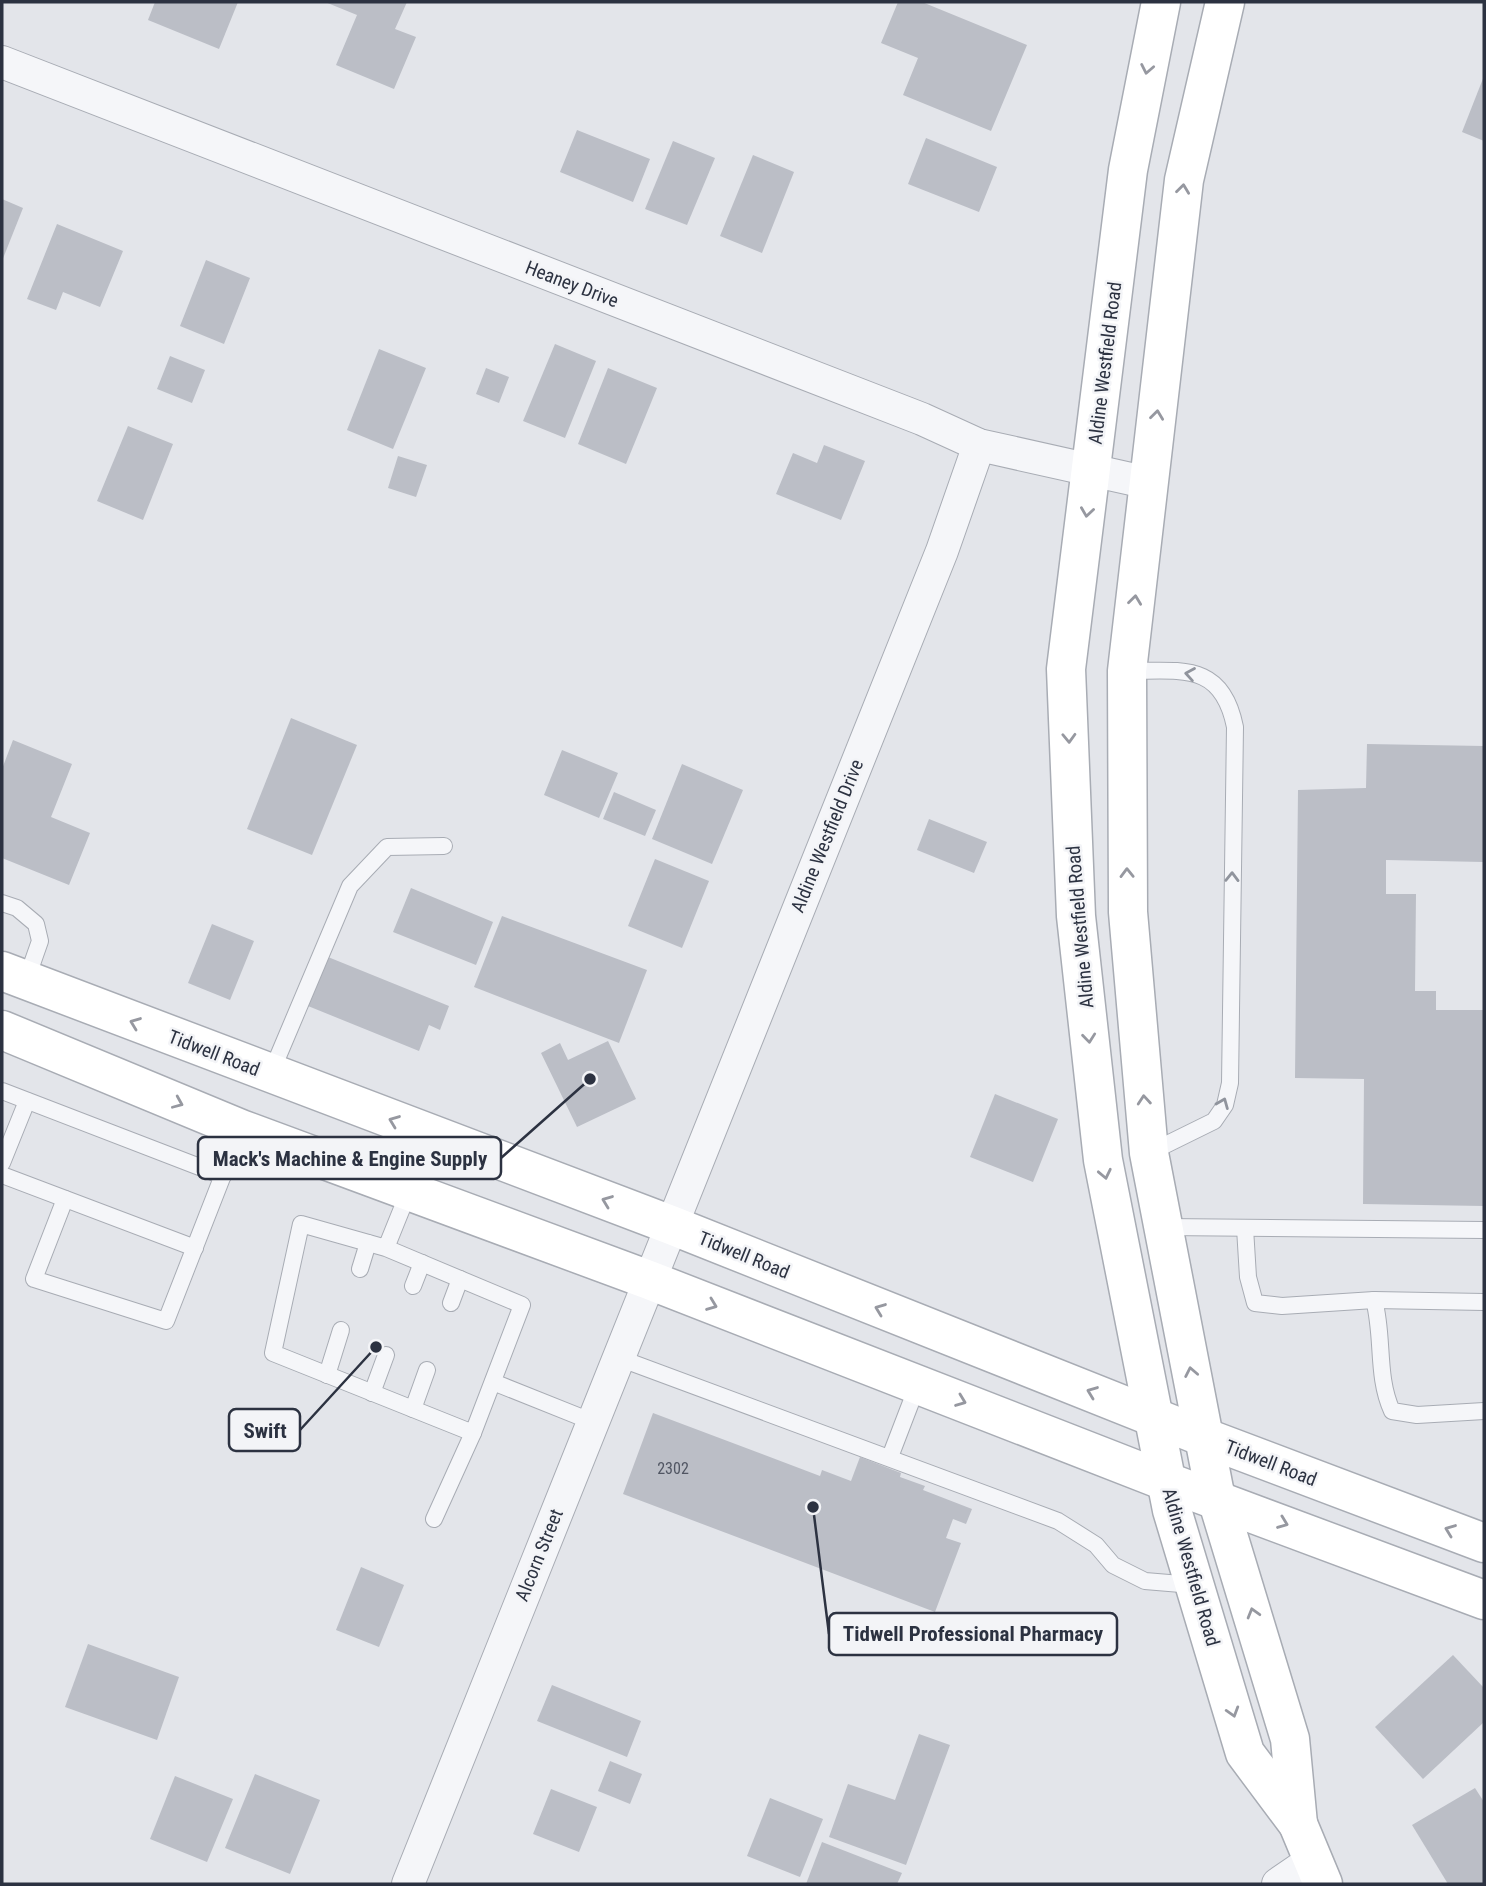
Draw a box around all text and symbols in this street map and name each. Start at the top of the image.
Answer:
one-way arrow [1140,63,1155,74]
one-way arrow [1175,183,1190,195]
street label: Heaney Drive [522,256,622,312]
street label: Aldine Westfield Road [1084,280,1126,446]
one-way arrow [1149,409,1164,421]
one-way arrow [1080,506,1095,518]
one-way arrow [1128,594,1143,606]
one-way arrow [1184,667,1195,682]
one-way arrow [1061,733,1076,744]
street label: Aldine Westfield Drive [786,756,868,916]
street label: Aldine Westfield Road [1061,845,1099,1009]
one-way arrow [1119,867,1135,878]
one-way arrow [1225,872,1240,883]
one-way arrow [130,1017,142,1031]
street label: Tidwell Road [165,1025,263,1081]
one-way arrow [1082,1033,1097,1044]
one-way arrow [171,1094,183,1108]
one-way arrow [1137,1094,1152,1105]
one-way arrow [1215,1098,1229,1110]
one-way arrow [388,1116,400,1130]
callout: Mack's Machine & Engine Supply [198,1137,501,1179]
text: Mack's Machine & Engine Supply [213,1147,488,1171]
one-way arrow [1097,1168,1112,1180]
one-way arrow [601,1196,613,1210]
street label: Tidwell Road [695,1226,793,1284]
one-way arrow [706,1296,718,1310]
one-way arrow [875,1303,887,1317]
one-way arrow [1184,1366,1199,1378]
one-way arrow [1087,1386,1099,1400]
one-way arrow [954,1393,966,1407]
callout: Swift [229,1409,300,1451]
text: Swift [243,1419,287,1443]
street label: Tidwell Road [1222,1435,1320,1491]
house number: 2302 [657,1459,689,1478]
street label: Aldine Westfield Road [1157,1485,1225,1649]
street label: Alcorn Street [510,1505,568,1605]
one-way arrow [1276,1515,1288,1529]
one-way arrow [1444,1524,1456,1538]
one-way arrow [1246,1608,1261,1620]
callout: Tidwell Professional Pharmacy [829,1613,1117,1655]
text: Tidwell Professional Pharmacy [843,1622,1104,1646]
one-way arrow [1224,1705,1239,1717]

